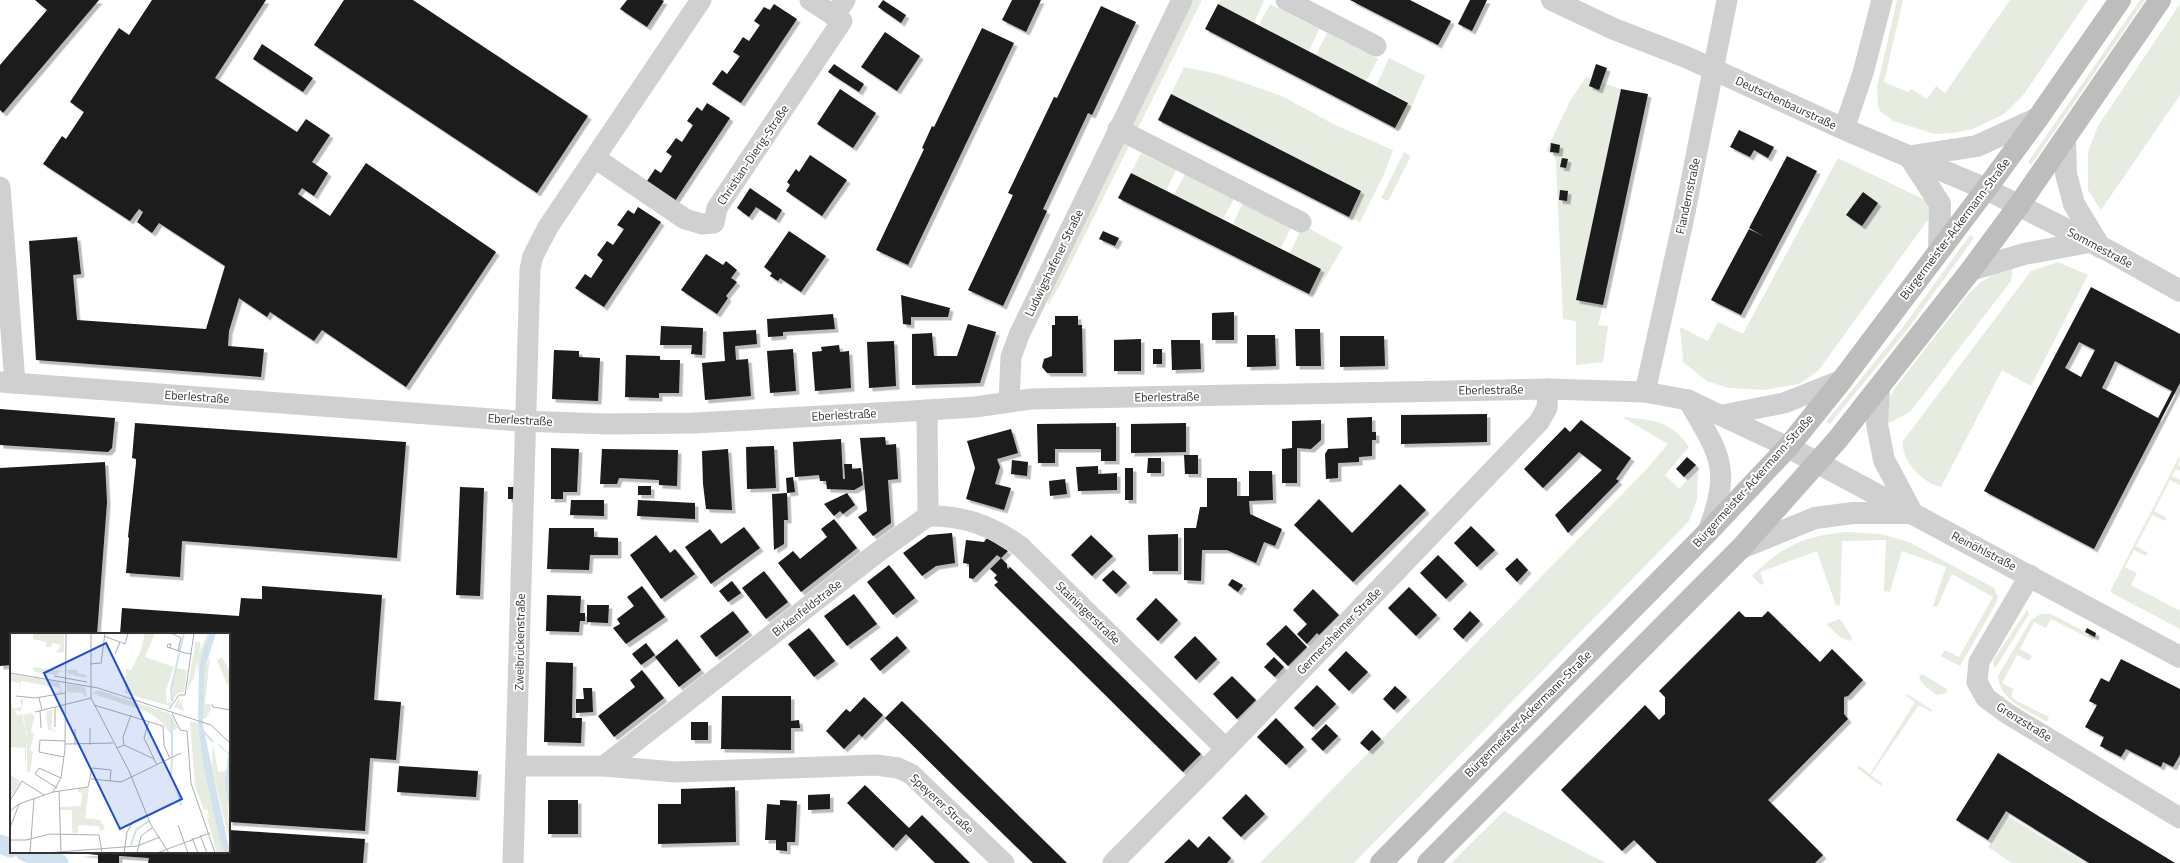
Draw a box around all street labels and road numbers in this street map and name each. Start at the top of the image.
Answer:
street label: Deutschenbaurstraße [1732,71,1840,134]
street label: Christian-Dierig-Straße [712,101,793,209]
street label: Bürgermeister-Ackermann-Straße [1895,154,2014,304]
street label: Flandernstraße [1670,156,1705,236]
street label: Ludwigshafener Straße [1019,206,1088,320]
street label: Sommestraße [2064,222,2136,273]
street label: Eberlestraße [1458,379,1524,400]
street label: Eberlestraße [164,385,230,408]
street label: Eberlestraße [1134,386,1200,407]
street label: Eberlestraße [811,403,877,426]
street label: Eberlestraße [487,408,553,431]
street label: Bürgermeister-Ackermann-Straße [1688,410,1818,551]
street label: Reinöhlstraße [1948,526,2020,575]
street label: Birkenfeldstraße [768,574,846,641]
street label: Stainingerstraße [1052,577,1125,649]
street label: Germersheimer Straße [1292,583,1385,679]
street label: Zweibrückenstraße [509,593,530,691]
street label: Bürgermeister-Ackermann-Straße [1460,646,1596,782]
street label: Grenzstraße [1993,697,2056,746]
street label: Speyerer Straße [906,769,978,838]

